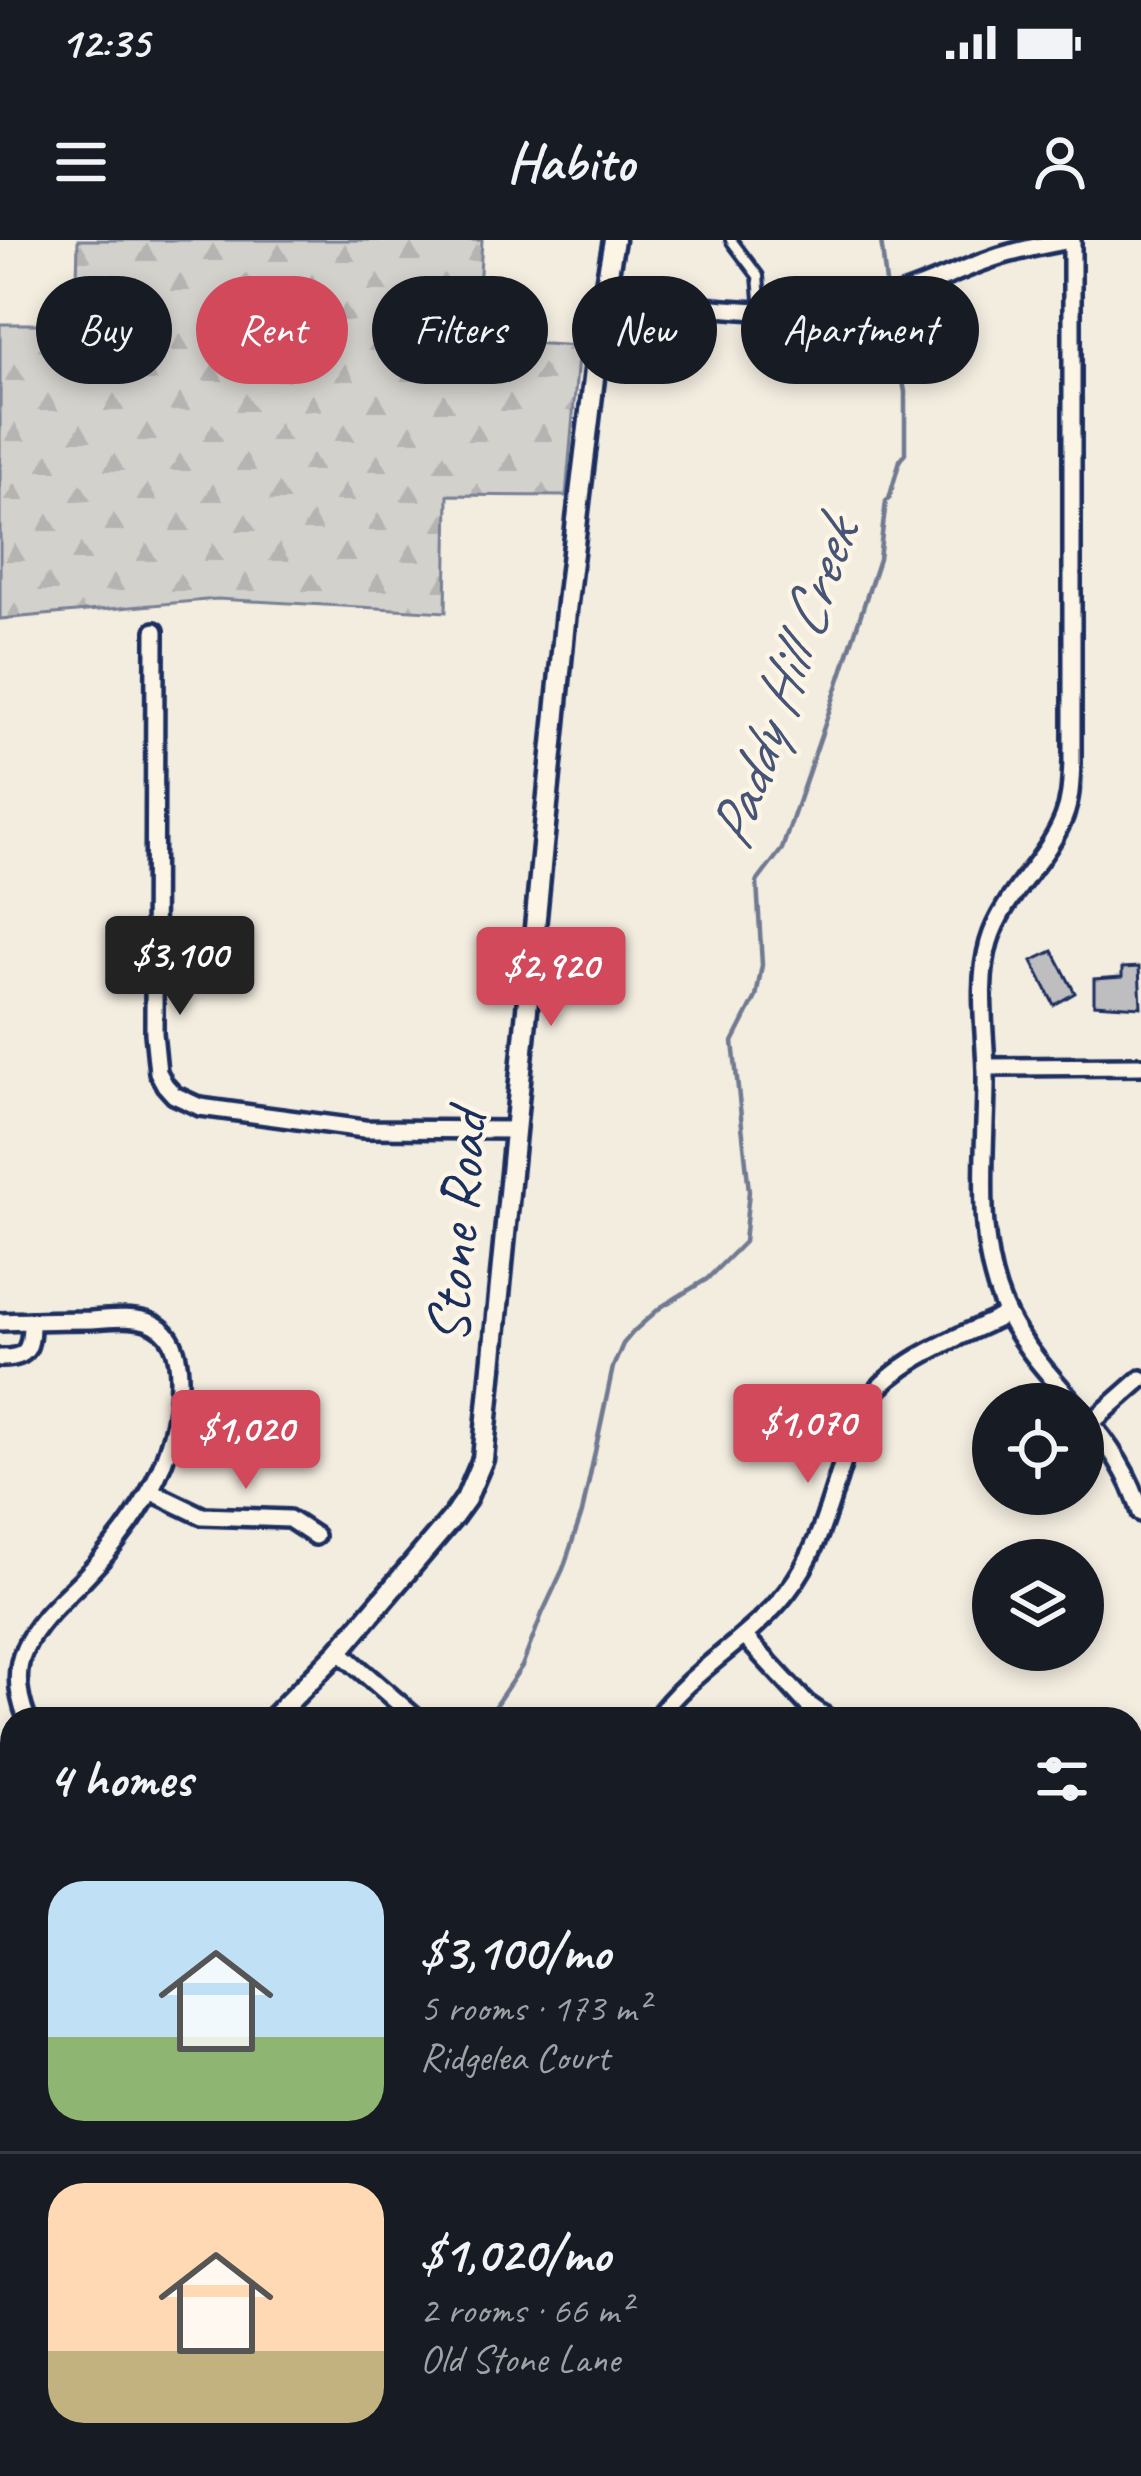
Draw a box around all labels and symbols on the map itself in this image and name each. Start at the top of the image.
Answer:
water label: Paddy Hill Creek [690,501,879,859]
pin: $3,100 [82,916,278,1018]
pin: $2,920 [453,927,649,1029]
street label: Stone Road [409,1099,506,1347]
pin: $1,070 [710,1384,906,1486]
pin: $1,020 [148,1390,344,1492]

